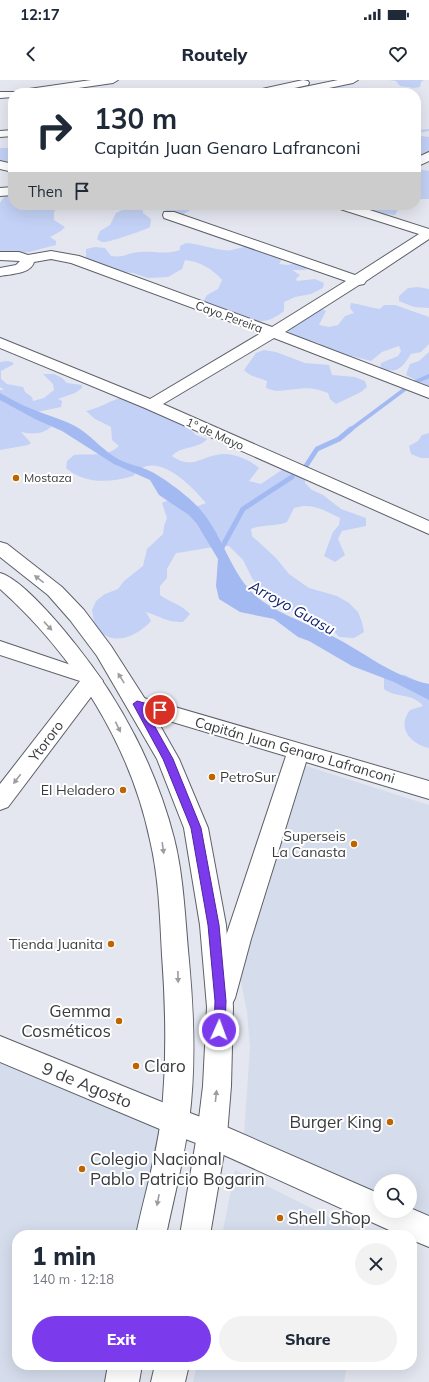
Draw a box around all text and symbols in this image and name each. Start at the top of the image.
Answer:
text: 12:17 [20,5,60,24]
icon: back [20,43,42,65]
text: Routely [181,43,248,66]
icon: heart [387,43,409,65]
text: 130 m [94,101,177,136]
icon: right [28,104,80,156]
text: Capitán Juan Genaro Lafranconi [94,136,361,159]
icon: arrive [71,180,93,202]
text: Then [28,182,63,201]
street label: Cayo Pereira [193,297,265,336]
street label: 1º de Mayo [184,414,247,453]
place label: Mostaza [24,470,72,485]
marker: Mostaza [11,473,21,483]
one-way arrow [33,574,44,583]
water label: Arroyo Guasu [245,576,339,639]
one-way arrow [43,620,52,631]
one-way arrow [118,672,125,684]
pin [143,693,177,727]
icon: arrive [149,699,171,721]
street label: Capitán Juan Genaro Lafranconi [193,713,397,787]
street label: Ytororo [24,717,67,766]
one-way arrow [114,721,121,733]
place label: PetroSur [220,768,277,786]
marker: PetroSur [207,772,217,782]
one-way arrow [13,773,22,784]
place label: El Heladero [41,781,115,799]
marker: El Heladero [118,785,128,795]
place label: Superseis La Canasta [272,827,346,861]
marker: Superseis La Canasta [349,839,359,849]
one-way arrow [160,842,166,854]
place label: Tienda Juanita [9,935,103,953]
marker: Tienda Juanita [106,939,116,949]
one-way arrow [175,971,181,984]
place label: Gemma Cosméticos [21,1000,111,1041]
position arrow [198,1009,240,1051]
marker: Gemma Cosméticos [114,1016,124,1026]
place label: Claro [144,1055,186,1076]
street label: 9 de Agosto [39,1057,135,1112]
marker: Claro [131,1061,141,1071]
one-way arrow [213,1090,220,1102]
place label: Burger King [289,1111,382,1132]
marker: Burger King [385,1117,395,1127]
place label: Colegio Nacional Pablo Patricio Bogarin [90,1148,265,1189]
marker: Colegio Nacional Pablo Patricio Bogarin [77,1164,87,1174]
map controls [373,1174,417,1218]
button: search [373,1174,417,1218]
one-way arrow [155,1194,161,1206]
place label: Shell Shop [288,1207,371,1228]
marker: Shell Shop [275,1213,285,1223]
text: 1 min [32,1241,96,1271]
button: close [355,1243,397,1285]
text: 140 m · 12:18 [32,1271,114,1287]
button: Exit [32,1316,211,1362]
button: Share [219,1316,397,1362]

